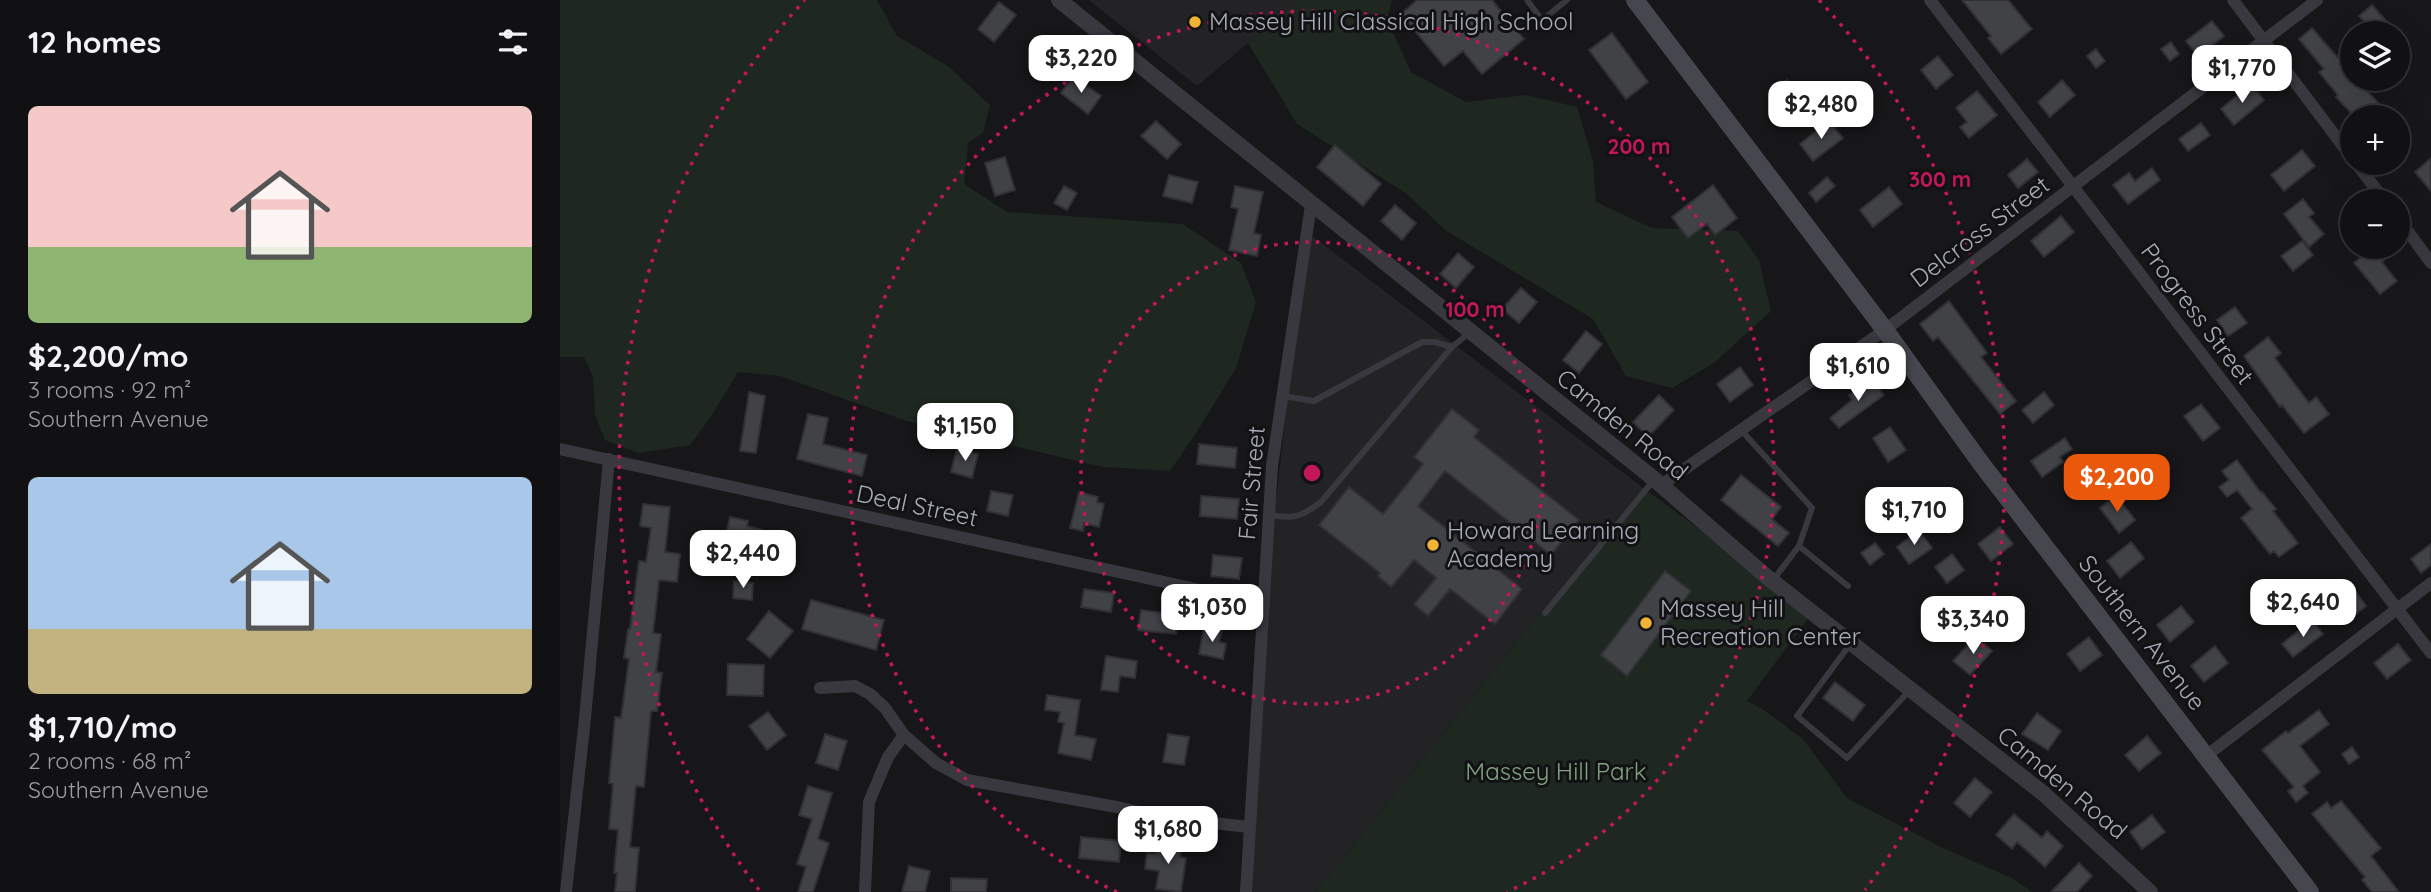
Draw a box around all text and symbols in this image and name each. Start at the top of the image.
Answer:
place label: Massey Hill Classical High School [1209,6,1574,36]
marker: Massey Hill Classical High School [1187,14,1203,30]
map controls [2340,21,2410,259]
button: layers [2340,21,2410,91]
text: 12 homes [28,23,161,61]
icon: filters [494,23,532,61]
pin: $3,220 [1024,36,1138,95]
text: $3,220 [1045,43,1117,72]
pin: $1,770 [2185,46,2299,105]
text: $1,770 [2208,53,2276,82]
pin: $2,480 [1764,82,1878,141]
text: $2,480 [1784,89,1858,118]
button: + [2340,105,2410,175]
text: 200 m [1608,133,1670,159]
icon: home [217,152,343,278]
text: 300 m [1909,166,1971,192]
street label: Delcross Street [1904,169,2055,293]
button: − [2340,189,2410,259]
street label: Progress Street [2135,237,2261,390]
text: 100 m [1445,296,1505,322]
text: $2,200/mo [28,337,189,375]
pin: $1,610 [1801,344,1915,403]
text: $1,610 [1826,351,1890,380]
street label: Camden Road [1551,362,1694,486]
text: 3 rooms · 92 m² [28,375,191,404]
text: Southern Avenue [28,404,209,433]
pin: $1,150 [908,404,1022,463]
text: $1,150 [933,411,997,440]
street label: Fair Street [1231,425,1271,541]
pin: $2,200 [2060,454,2174,514]
centre of rings [1300,461,1324,485]
text: $2,200 [2080,462,2154,491]
street label: Deal Street [854,478,981,533]
pin: $1,710 [1857,488,1971,547]
text: $1,710 [1881,495,1947,524]
place label: Howard Learning Academy [1447,515,1639,573]
icon: home [217,523,343,649]
pin: $2,440 [686,530,800,590]
marker: Howard Learning Academy [1425,537,1441,553]
text: $2,440 [706,538,780,567]
street label: Southern Avenue [2073,549,2213,716]
pin: $2,640 [2246,580,2360,639]
pin: $1,030 [1155,584,1269,644]
text: $2,640 [2266,587,2340,616]
text: $1,030 [1177,592,1247,621]
place label: Massey Hill Recreation Center [1660,593,1861,651]
pin: $3,340 [1916,596,2030,656]
text: $3,340 [1937,604,2009,633]
marker: Massey Hill Recreation Center [1638,615,1654,631]
text: $1,710/mo [28,708,177,746]
street label: Camden Road [1992,719,2134,845]
text: 2 rooms · 68 m² [28,746,191,775]
park label: Massey Hill Park [1465,756,1647,786]
text: Southern Avenue [28,775,209,804]
pin: $1,680 [1111,806,1225,866]
text: $1,680 [1134,814,1202,843]

